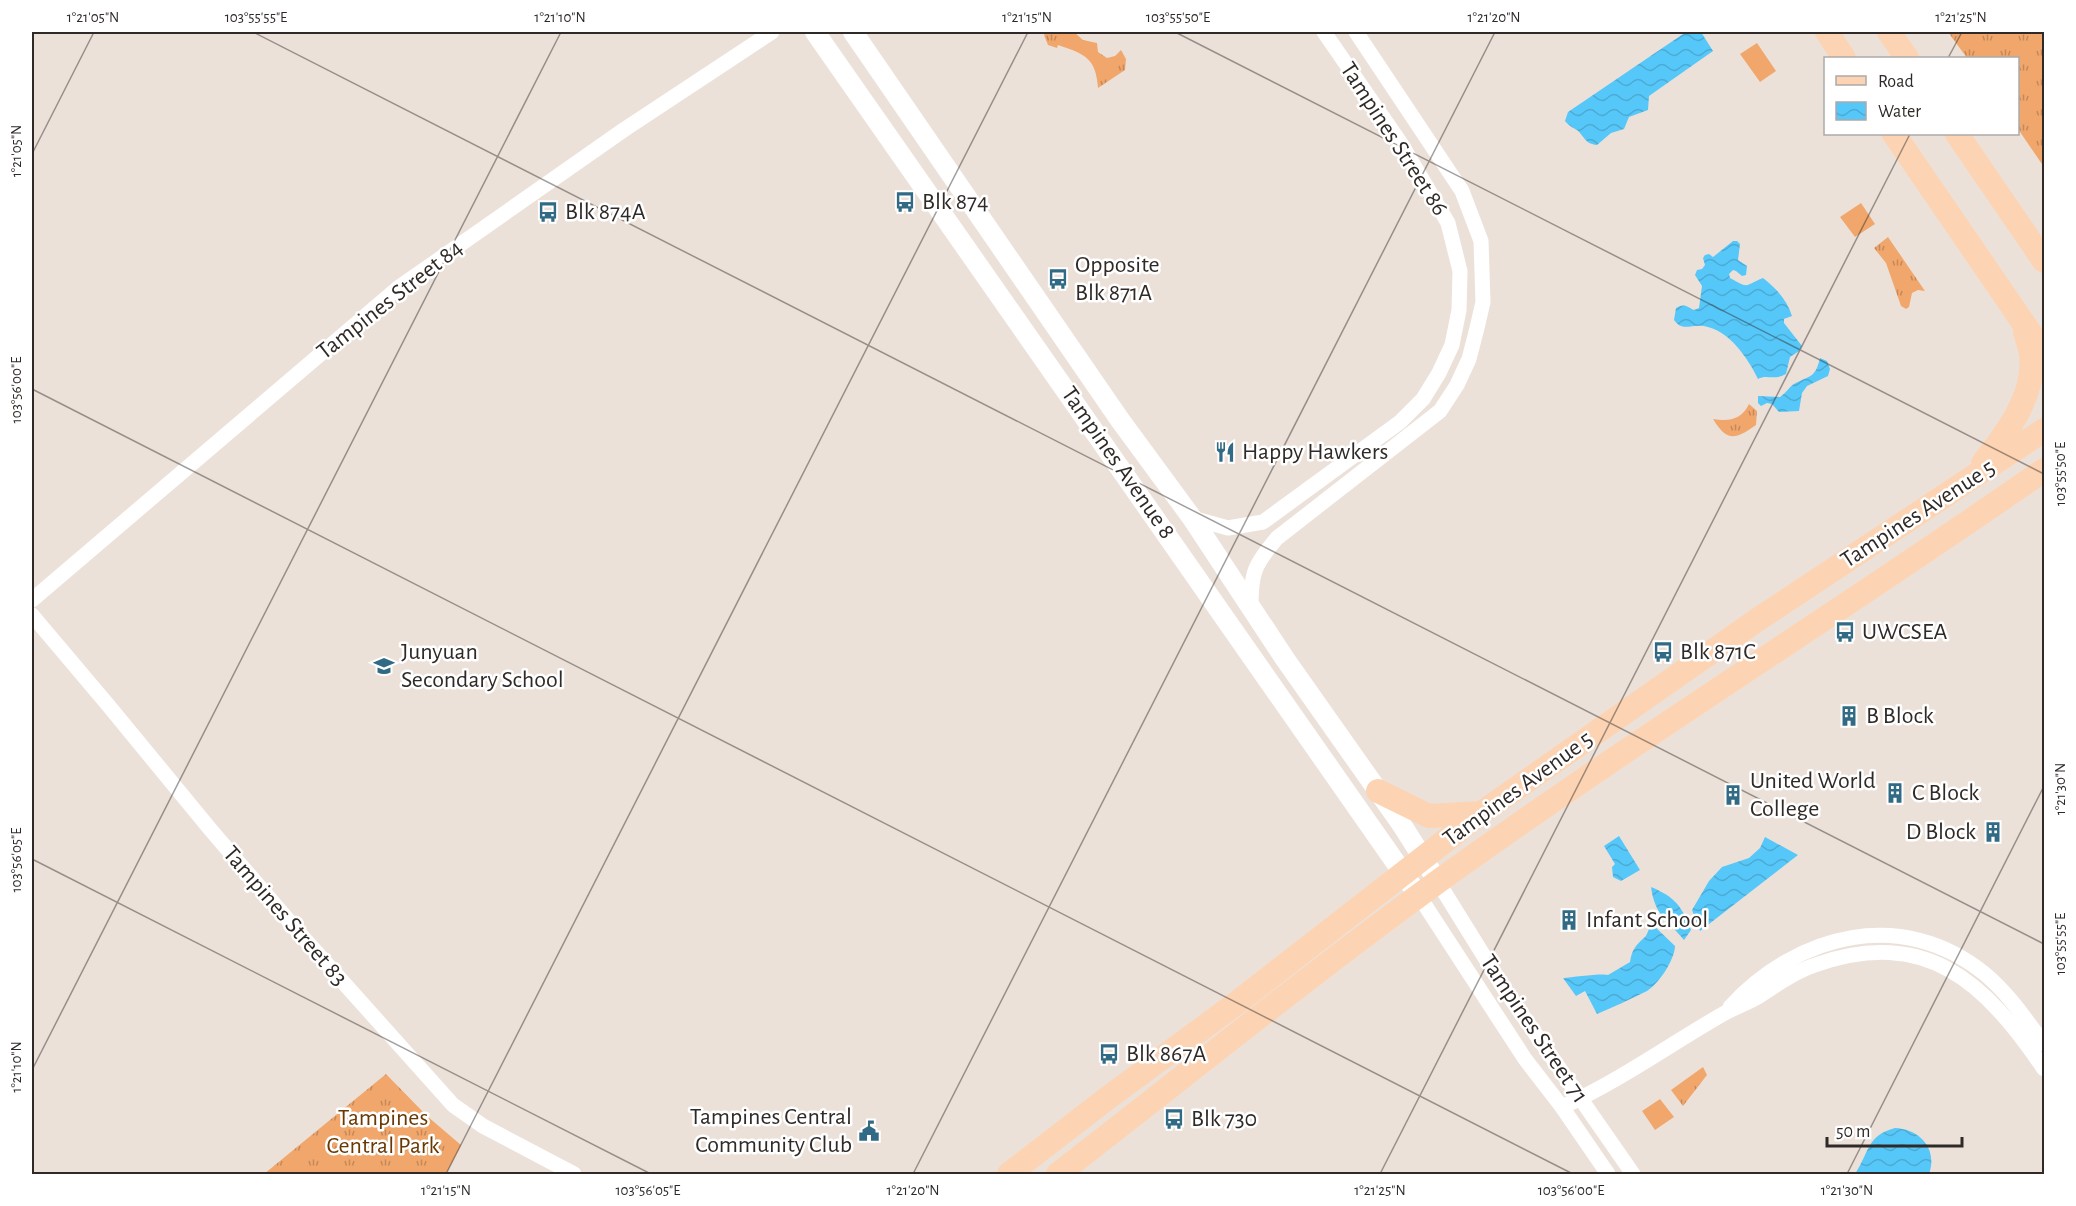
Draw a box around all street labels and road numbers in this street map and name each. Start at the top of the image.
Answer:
street label: Tampines Street 86 [1336,58,1452,220]
street label: Tampines Street 84 [313,236,467,364]
street label: Tampines Avenue 8 [1057,382,1179,544]
street label: Tampines Avenue 5 [1837,455,1999,573]
street label: Tampines Avenue 5 [1439,727,1597,851]
street label: Tampines Street 83 [218,842,352,990]
street label: Tampines Street 71 [1476,950,1592,1108]

